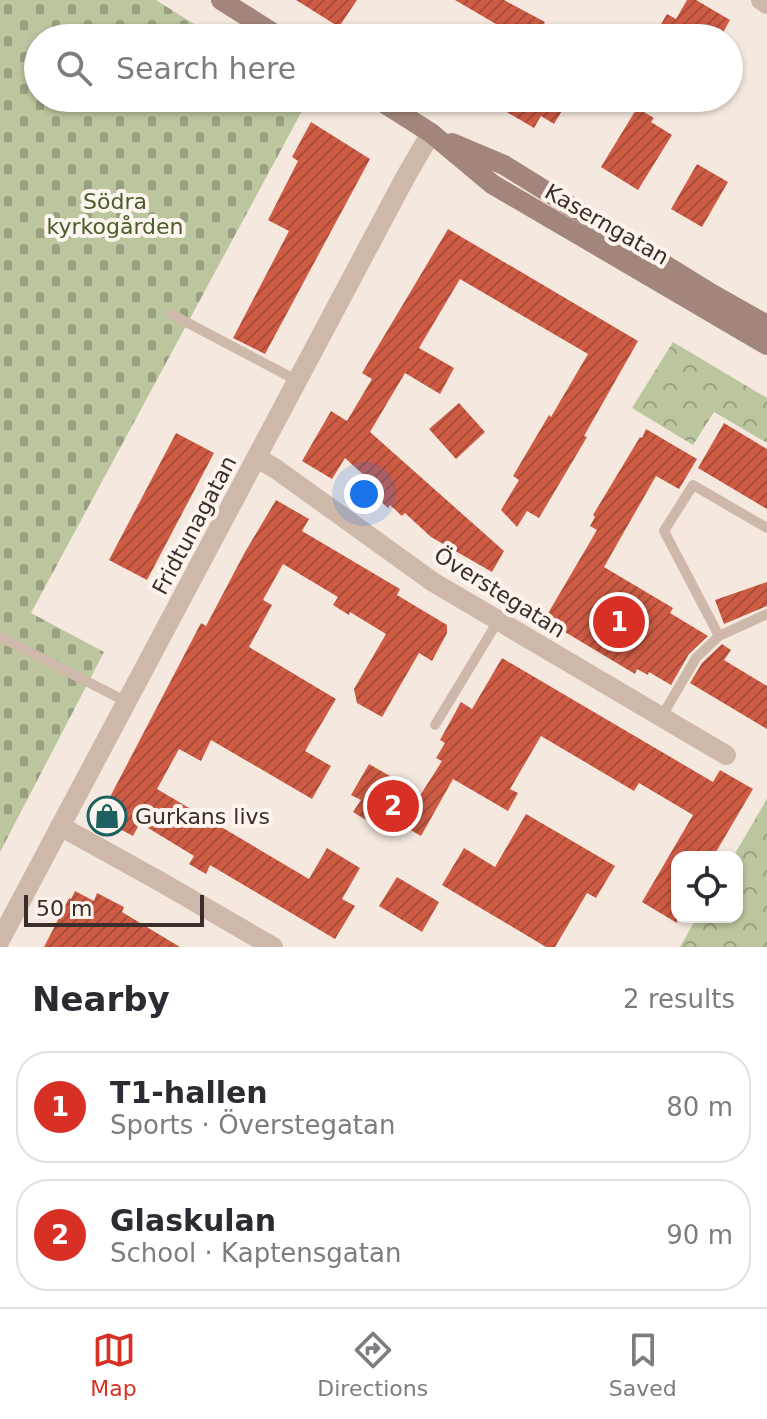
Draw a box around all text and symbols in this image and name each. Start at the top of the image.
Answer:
search box [24,24,743,112]
icon: search [52,46,96,90]
text: Search here [116,51,296,86]
street label: Kaserngatan [540,179,673,270]
park label: Södra kyrkogården [47,189,183,239]
street label: Fridtunagatan [147,452,242,599]
your location [344,474,384,514]
street label: Överstegatan [429,542,570,643]
pin: 1 [593,592,645,652]
pin: 2 [367,776,419,836]
shop icon: Gurkans livs [86,795,128,837]
place label: Gurkans livs [135,804,270,829]
map controls [671,851,743,923]
button: locate [671,851,743,923]
scale bar [24,891,204,927]
text: 50 m [36,896,92,921]
text: Nearby [32,979,170,1019]
text: 2 results [623,984,735,1014]
text: T1-hallen [110,1075,268,1110]
text: 1 [51,1092,69,1122]
text: 80 m [666,1092,733,1122]
text: Sports · Överstegatan [110,1110,395,1140]
text: Glaskulan [110,1203,276,1238]
text: 2 [51,1220,69,1250]
text: 90 m [666,1220,733,1250]
text: School · Kaptensgatan [110,1238,401,1268]
tab: Map [90,1328,137,1401]
tab: Directions [317,1328,428,1401]
tab: Saved [609,1328,677,1401]

